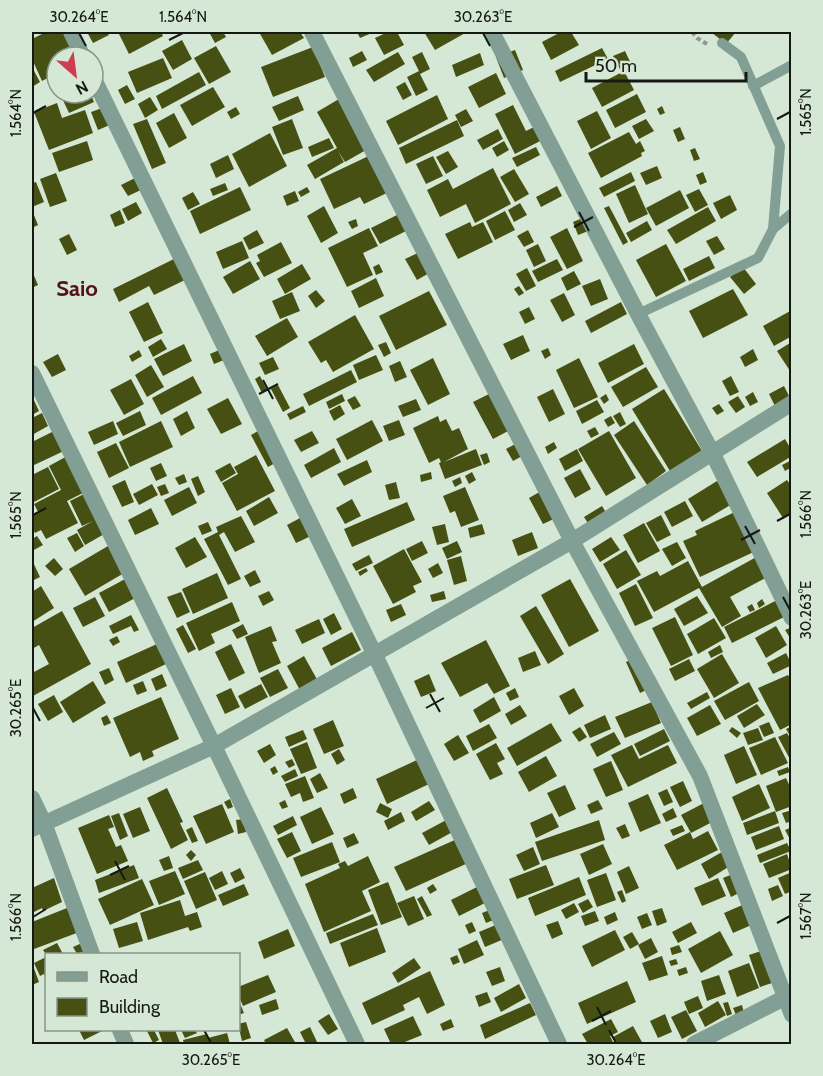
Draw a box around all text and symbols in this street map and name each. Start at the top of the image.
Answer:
text: 30.264°E [50,8,109,26]
text: 1.564°N [159,8,207,26]
text: 30.263°E [454,8,512,26]
north arrow [45,45,105,105]
scale bar [586,45,746,83]
text: 50 m [595,55,637,77]
text: N [72,77,91,99]
text: 1.565°N [797,88,815,136]
text: 1.564°N [7,89,25,137]
district label: Saio [56,275,98,302]
text: 1.566°N [797,490,815,538]
text: 1.565°N [7,491,25,539]
text: 30.263°E [797,581,815,639]
text: 30.265°E [7,679,25,737]
text: 1.566°N [7,893,25,941]
text: 1.567°N [797,893,815,940]
legend [45,953,240,1031]
text: Road [99,966,138,988]
text: Building [99,996,161,1018]
text: 30.265°E [182,1051,240,1069]
text: 30.264°E [587,1051,646,1069]

